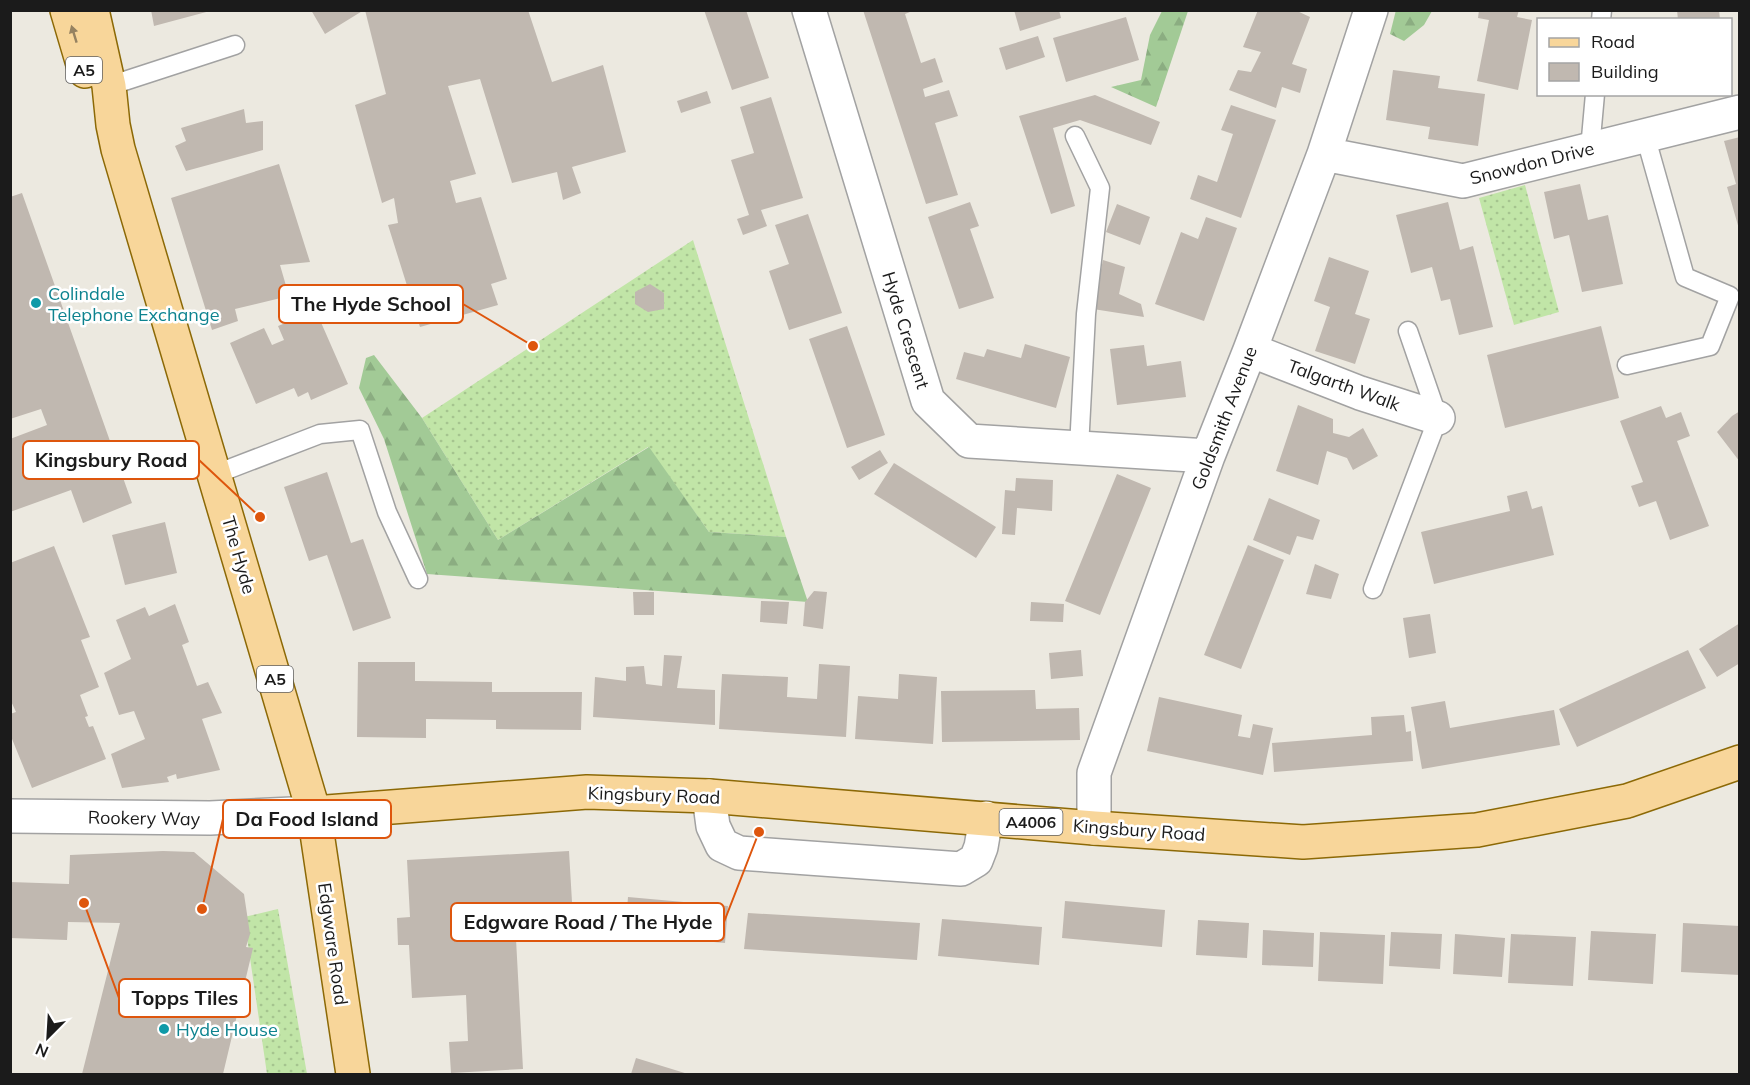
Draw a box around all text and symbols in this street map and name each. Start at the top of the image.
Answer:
legend [1537,18,1732,96]
one-way arrow [69,25,78,43]
text: Road [1591,30,1635,53]
road number: A5 [66,57,102,83]
text: Building [1591,60,1659,83]
street label: Snowdon Drive [1467,136,1597,190]
street label: Hyde Crescent [877,269,935,391]
place label: Colindale Telephone Exchange [48,282,220,326]
callout: The Hyde School [279,285,463,323]
text: The Hyde School [291,291,451,316]
marker: Colindale Telephone Exchange [29,296,43,310]
street label: Goldsmith Avenue [1186,343,1262,493]
street label: Talgarth Walk [1285,354,1404,416]
callout: Kingsbury Road [23,441,199,479]
text: Kingsbury Road [35,447,187,472]
street label: The Hyde [217,514,261,596]
road number: A5 [257,666,293,692]
street label: Kingsbury Road [587,781,721,809]
callout: Da Food Island [223,800,391,838]
street label: Rookery Way [88,806,201,830]
text: Da Food Island [235,806,379,831]
road number: A4006 [1000,809,1062,835]
street label: Kingsbury Road [1072,814,1206,846]
street label: Edgware Road [313,881,353,1007]
callout: Edgware Road / The Hyde [451,903,724,941]
text: Edgware Road / The Hyde [464,909,712,934]
callout: Topps Tiles [119,979,250,1017]
text: Topps Tiles [132,985,238,1010]
north arrow [18,1007,78,1067]
place label: Hyde House [176,1018,278,1041]
marker: Hyde House [157,1022,171,1036]
text: N [32,1039,51,1062]

